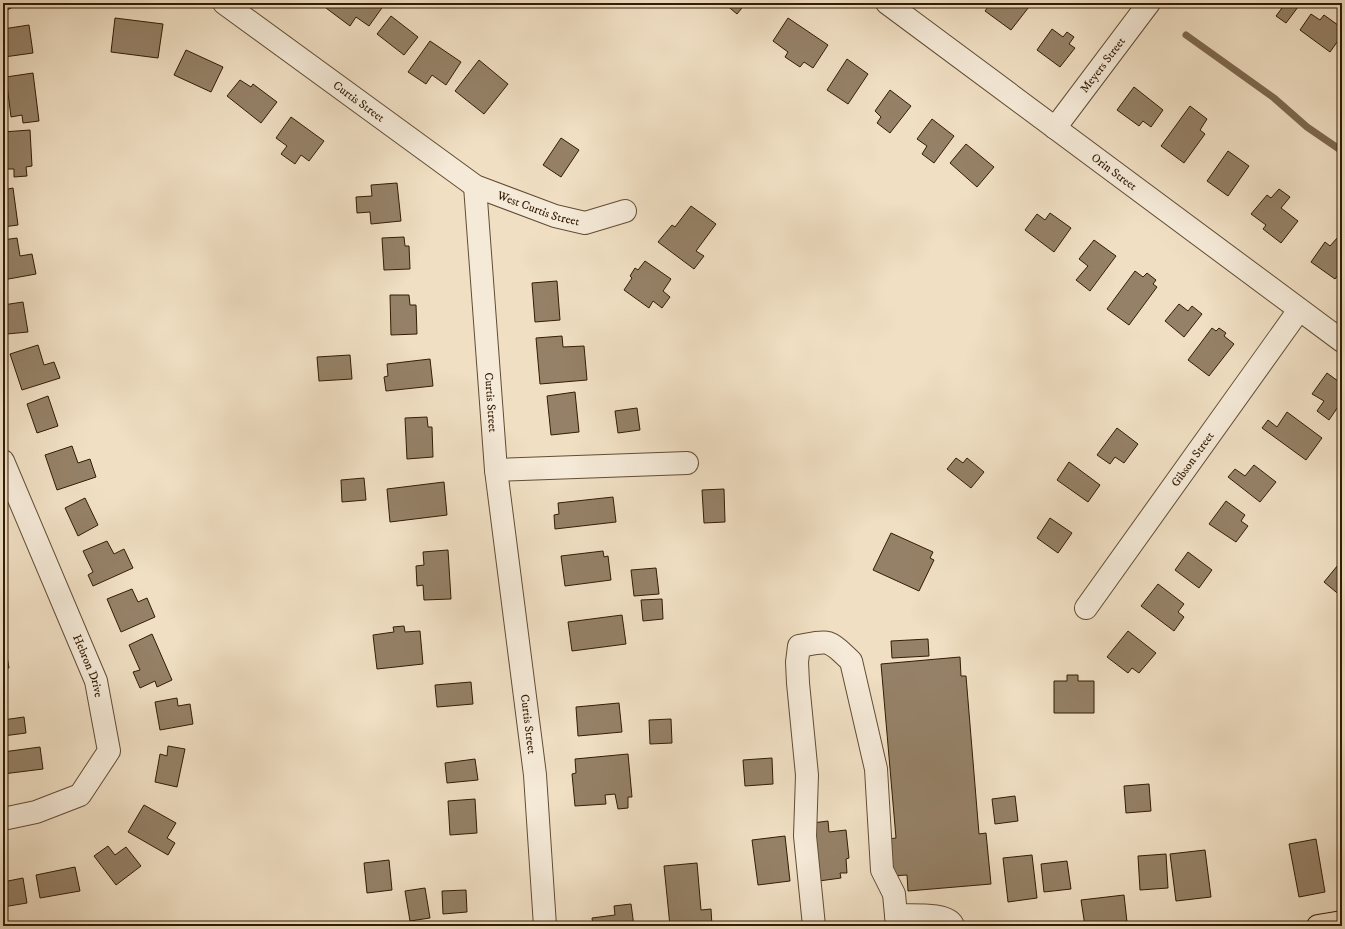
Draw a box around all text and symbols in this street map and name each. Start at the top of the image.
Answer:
street label: Meyers Street [1077,34,1129,96]
street label: Curtis Street [330,78,388,126]
street label: Orin Street [1088,150,1140,194]
street label: West Curtis Street [494,188,581,229]
street label: Curtis Street [481,372,500,433]
street label: Gibson Street [1168,429,1218,490]
street label: Hebron Drive [69,632,106,699]
street label: Curtis Street [517,693,539,755]

